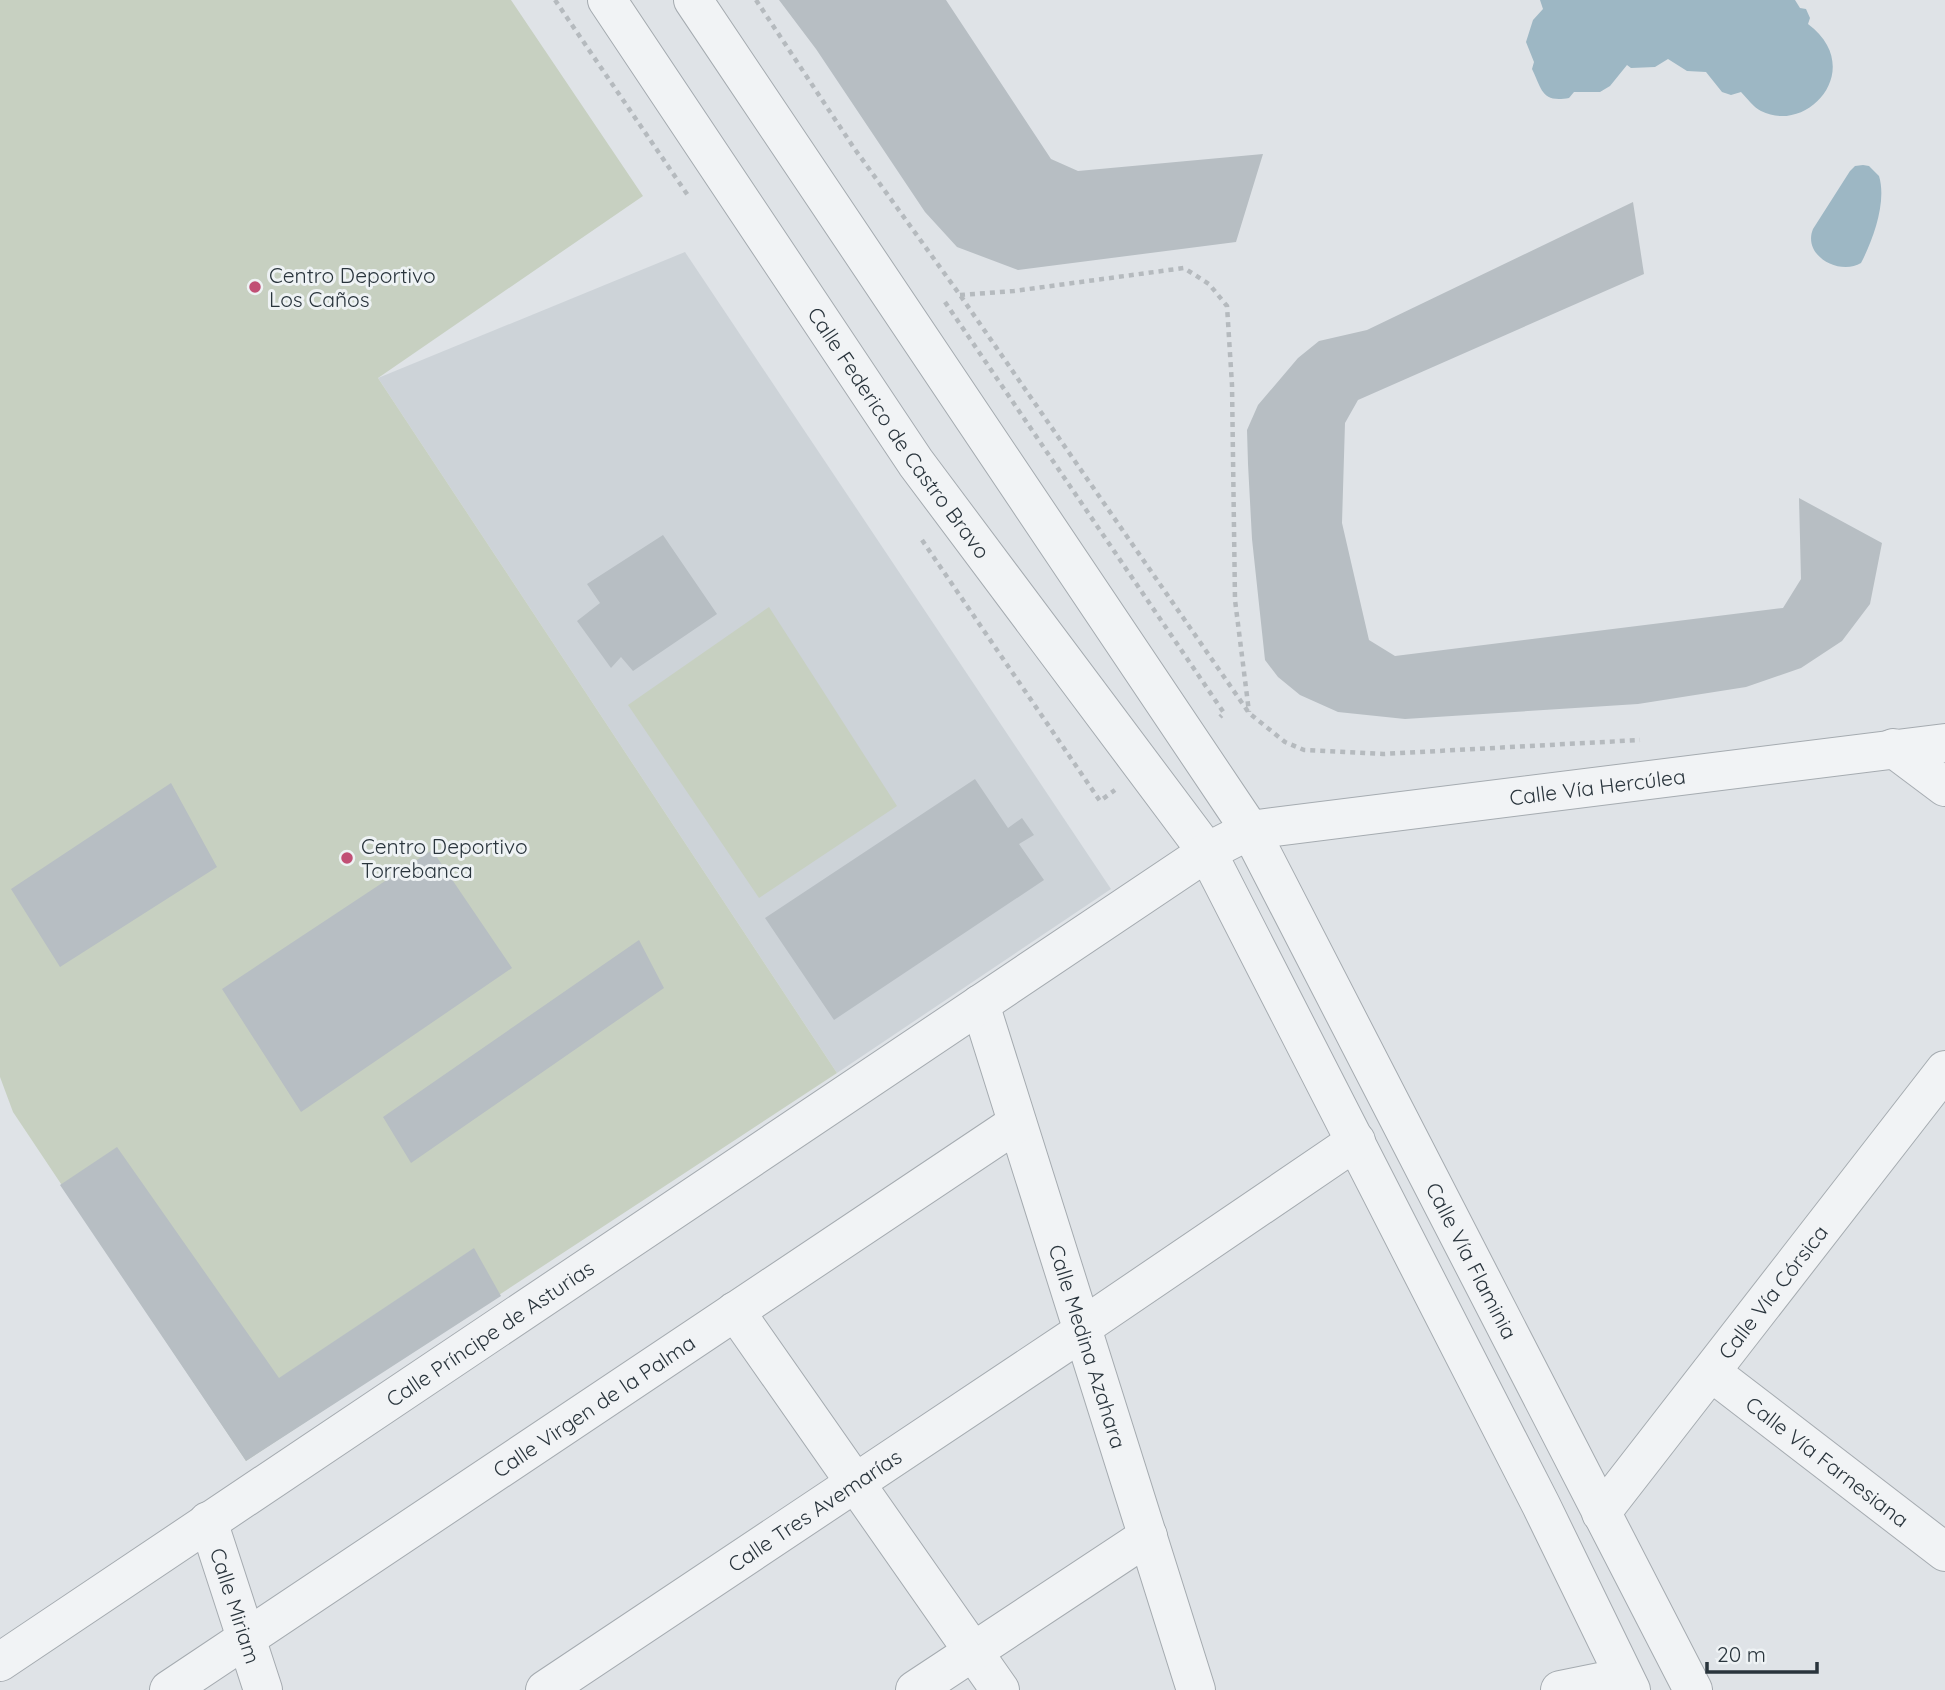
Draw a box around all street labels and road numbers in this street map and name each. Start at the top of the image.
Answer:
street label: Calle Federico de Castro Bravo [802,302,996,564]
street label: Calle Vía Hercúlea [1508,763,1687,810]
street label: Calle Vía Flaminia [1421,1178,1523,1343]
street label: Calle Vía Córsica [1712,1220,1833,1364]
street label: Calle Medina Azahara [1044,1241,1132,1452]
street label: Calle Príncipe de Asturias [381,1254,599,1412]
street label: Calle Virgen de la Palma [488,1329,700,1483]
street label: Calle Vía Farnesiana [1741,1391,1914,1533]
street label: Calle Tres Avemarías [723,1443,906,1577]
street label: Calle Miriam [205,1545,266,1667]

